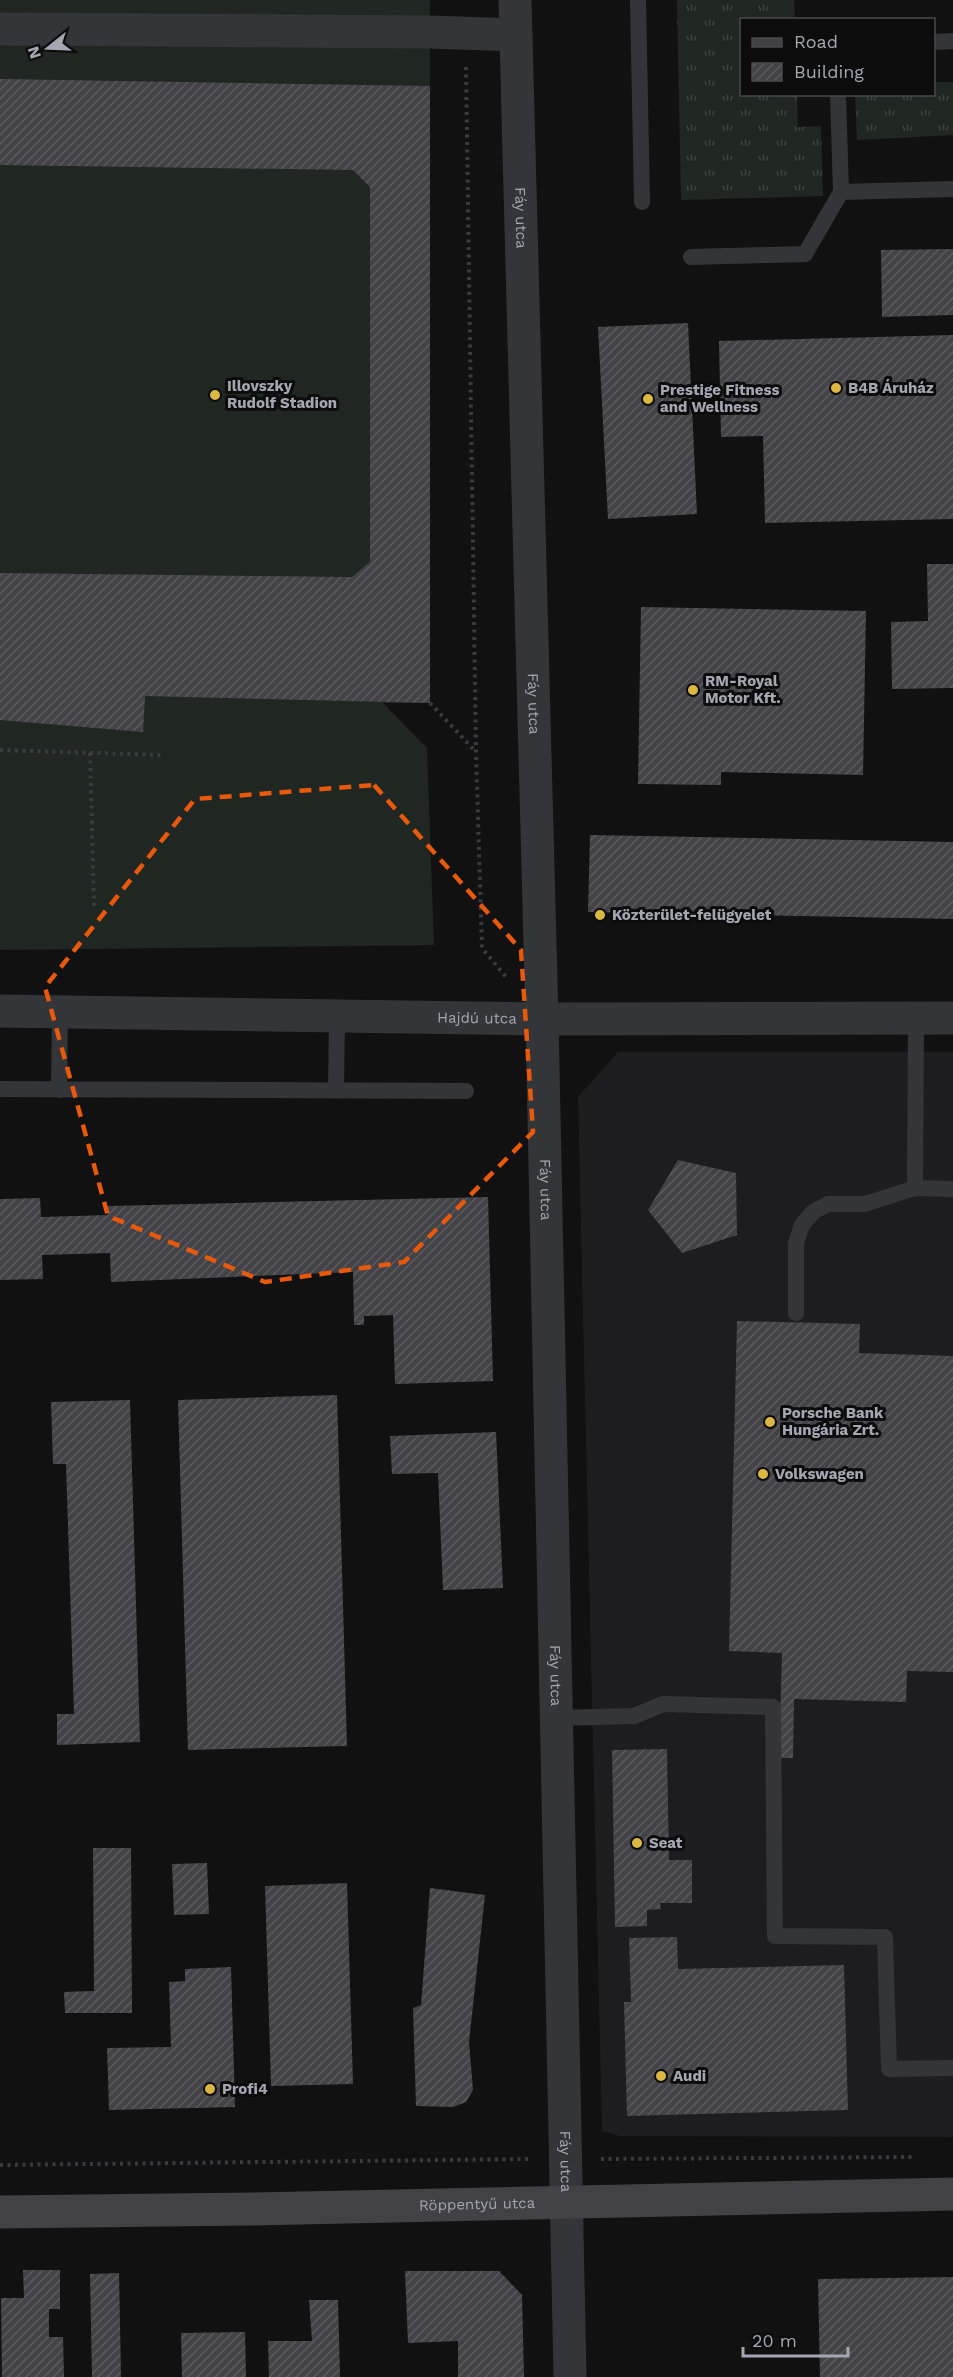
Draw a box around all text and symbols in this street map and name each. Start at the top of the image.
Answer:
north arrow [18,18,78,78]
legend [740,18,935,96]
text: Road [794,31,838,52]
text: N [23,44,45,61]
text: Building [794,61,864,82]
street label: Fáy utca [511,187,531,249]
place label: Illovszky Rudolf Stadion [227,377,337,412]
place label: B4B Áruház [848,379,934,397]
place label: Prestige Fitness and Wellness [660,381,779,416]
marker: B4B Áruház [829,381,843,395]
marker: Illovszky Rudolf Stadion [208,388,222,402]
marker: Prestige Fitness and Wellness [641,392,655,406]
place label: RM-Royal Motor Kft. [705,672,781,707]
street label: Fáy utca [524,673,543,735]
marker: RM-Royal Motor Kft. [686,683,700,697]
place label: Közterület-felügyelet [612,906,772,924]
marker: Közterület-felügyelet [593,908,607,922]
street label: Hajdú utca [437,1008,517,1028]
street label: Fáy utca [536,1159,555,1221]
place label: Porsche Bank Hungária Zrt. [782,1404,884,1439]
marker: Porsche Bank Hungária Zrt. [763,1415,777,1429]
place label: Volkswagen [775,1465,864,1483]
marker: Volkswagen [756,1467,770,1481]
street label: Fáy utca [546,1645,565,1707]
place label: Seat [649,1834,683,1852]
marker: Seat [630,1836,644,1850]
place label: Audi [673,2067,706,2085]
marker: Audi [654,2069,668,2083]
place label: Profi4 [222,2080,268,2098]
marker: Profi4 [203,2082,217,2096]
street label: Fáy utca [556,2131,575,2193]
street label: Röppentyű utca [419,2194,536,2214]
scale bar [743,2320,848,2358]
text: 20 m [752,2330,797,2351]

